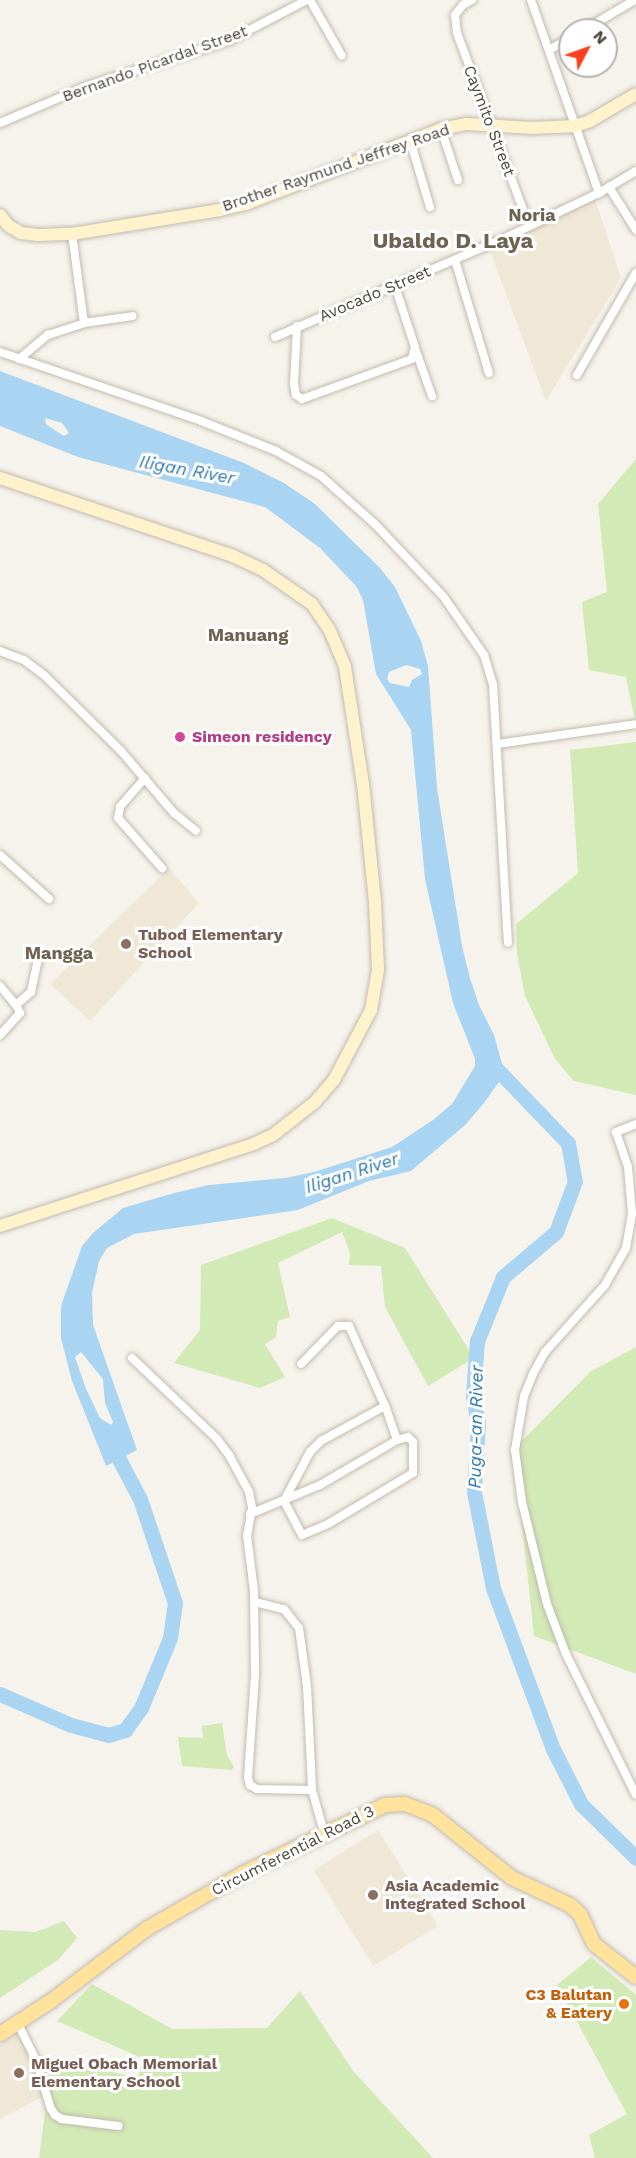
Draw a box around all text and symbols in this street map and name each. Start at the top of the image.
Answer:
north arrow [558,18,618,78]
street label: Bernando Picardal Street [60,21,250,107]
text: N [589,26,612,48]
street label: Caymito Street [459,63,519,179]
street label: Brother Raymund Jeffrey Road [219,120,453,216]
district label: Noria [508,204,556,226]
district label: Ubaldo D. Laya [373,228,533,254]
street label: Avocado Street [316,262,434,326]
water label: Iligan River [137,451,237,489]
district label: Manuang [208,624,288,646]
place label: Simeon residency [192,727,332,747]
marker: Simeon residency [173,730,187,744]
place label: Tubod Elementary School [138,925,283,963]
marker: Tubod Elementary School [119,937,133,951]
district label: Mangga [25,942,93,964]
water label: Iligan River [303,1148,401,1198]
water label: Puga-an River [464,1365,488,1489]
street label: Circumferential Road 3 [208,1802,378,1900]
place label: Asia Academic Integrated School [385,1876,525,1914]
marker: Asia Academic Integrated School [366,1888,380,1902]
place label: C3 Balutan & Eatery [525,1985,612,2023]
marker: C3 Balutan & Eatery [617,1997,631,2011]
place label: Miguel Obach Memorial Elementary School [31,2054,217,2092]
marker: Miguel Obach Memorial Elementary School [12,2066,26,2080]

